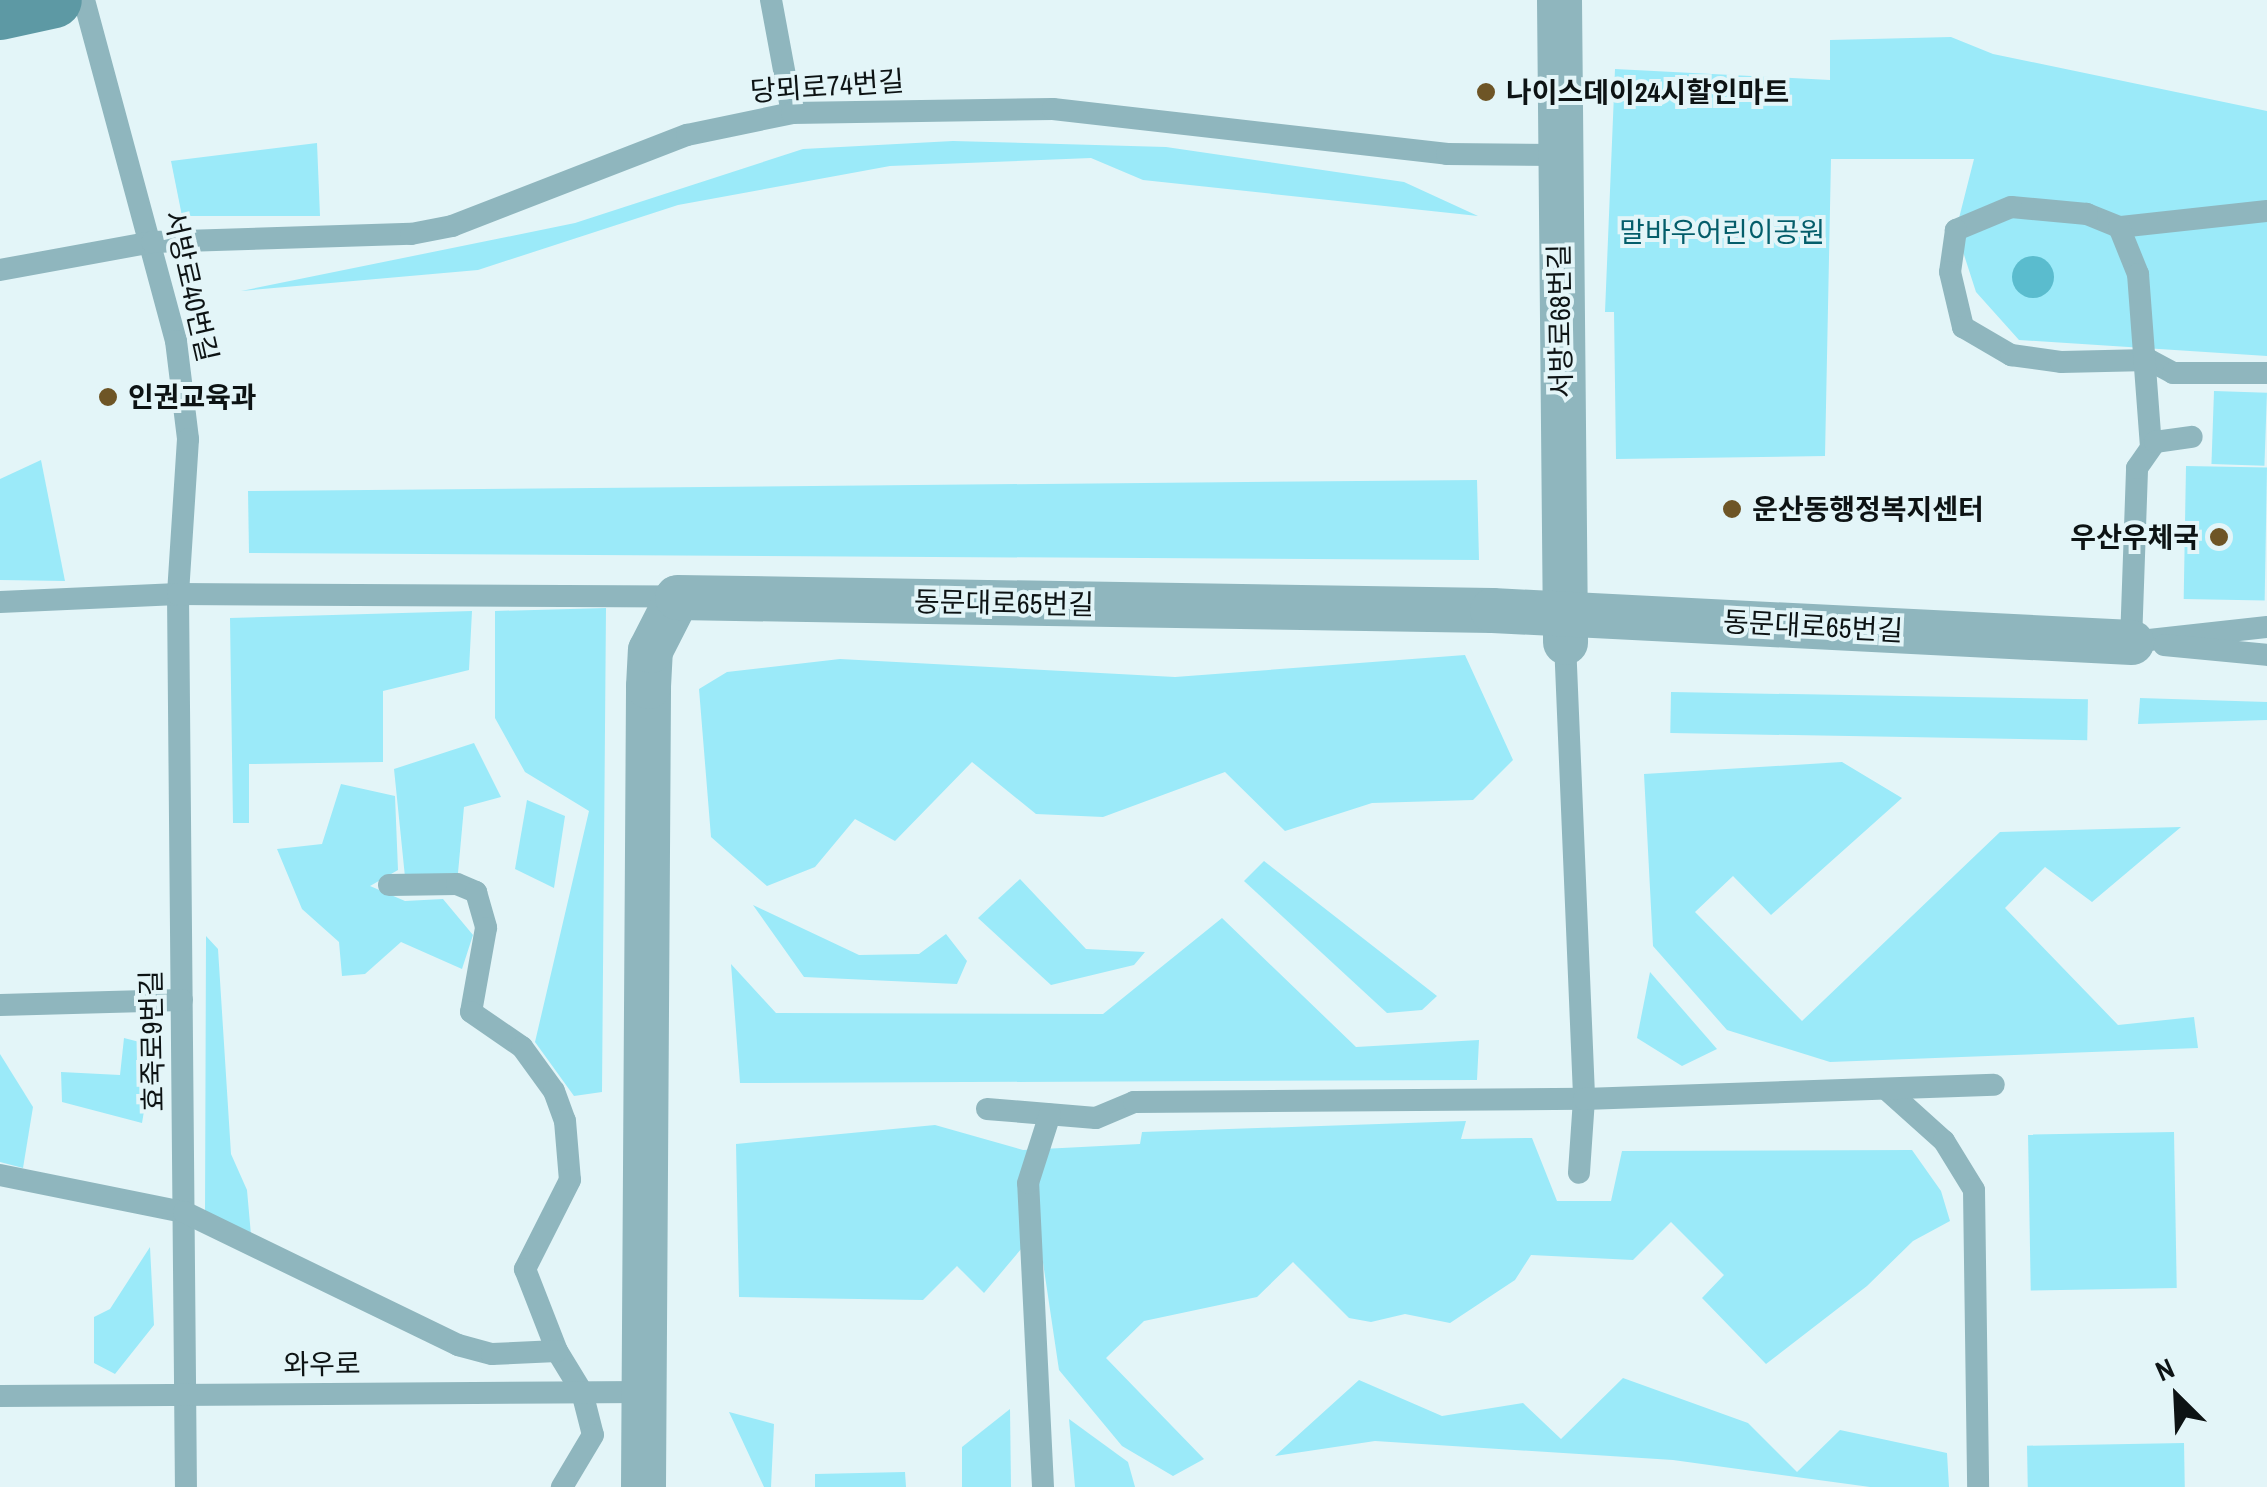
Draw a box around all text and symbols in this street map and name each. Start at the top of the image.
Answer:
street label: 당뫼로74번길 [749,64,905,108]
place label: 나이스데이24시할인마트 [1506,75,1789,109]
marker: 나이스데이24시할인마트 [1475,81,1497,103]
street label: 서방로40번길 [157,207,225,365]
park label: 말바우어린이공원 [1619,215,1825,249]
street label: 서방로68번길 [1542,244,1578,398]
place label: 인권교육과 [128,380,257,414]
marker: 인권교육과 [97,386,119,408]
place label: 운산동행정복지센터 [1752,492,1984,526]
marker: 운산동행정복지센터 [1721,498,1743,520]
place label: 우산우체국 [2070,520,2199,554]
marker: 우산우체국 [2208,526,2230,548]
street label: 동문대로65번길 [914,585,1094,621]
street label: 동문대로65번길 [1722,605,1904,647]
street label: 효죽로9번길 [134,970,170,1112]
street label: 와우로 [283,1347,361,1381]
north arrow [2127,1347,2227,1447]
text: N [2149,1349,2180,1390]

